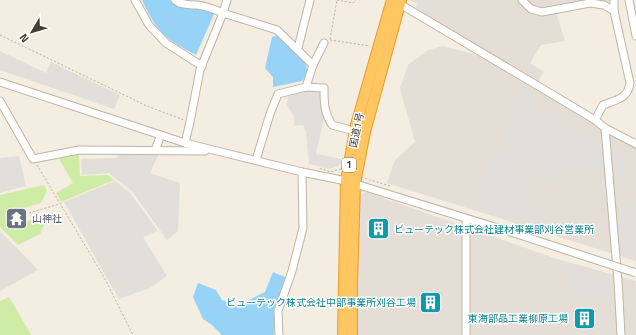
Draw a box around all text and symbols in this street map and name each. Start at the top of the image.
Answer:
north arrow [12,12,52,52]
text: N [15,30,33,46]
street label: 国道1号 [345,111,368,149]
road number: 1 [342,158,356,172]
temple icon: 山神社 [4,205,30,231]
place label: 山神社 [32,211,62,226]
building icon: ビューテック株式会社建材事業部刈谷営業所 [366,216,392,242]
place label: ビューテック株式会社建材事業部刈谷営業所 [394,222,594,237]
building icon: ビューテック株式会社中部事業所刈谷工場 [418,289,444,315]
place label: ビューテック株式会社中部事業所刈谷工場 [226,295,416,310]
building icon: 東海部品工業柳原工場 [571,305,597,331]
place label: 東海部品工業柳原工場 [468,311,568,326]

